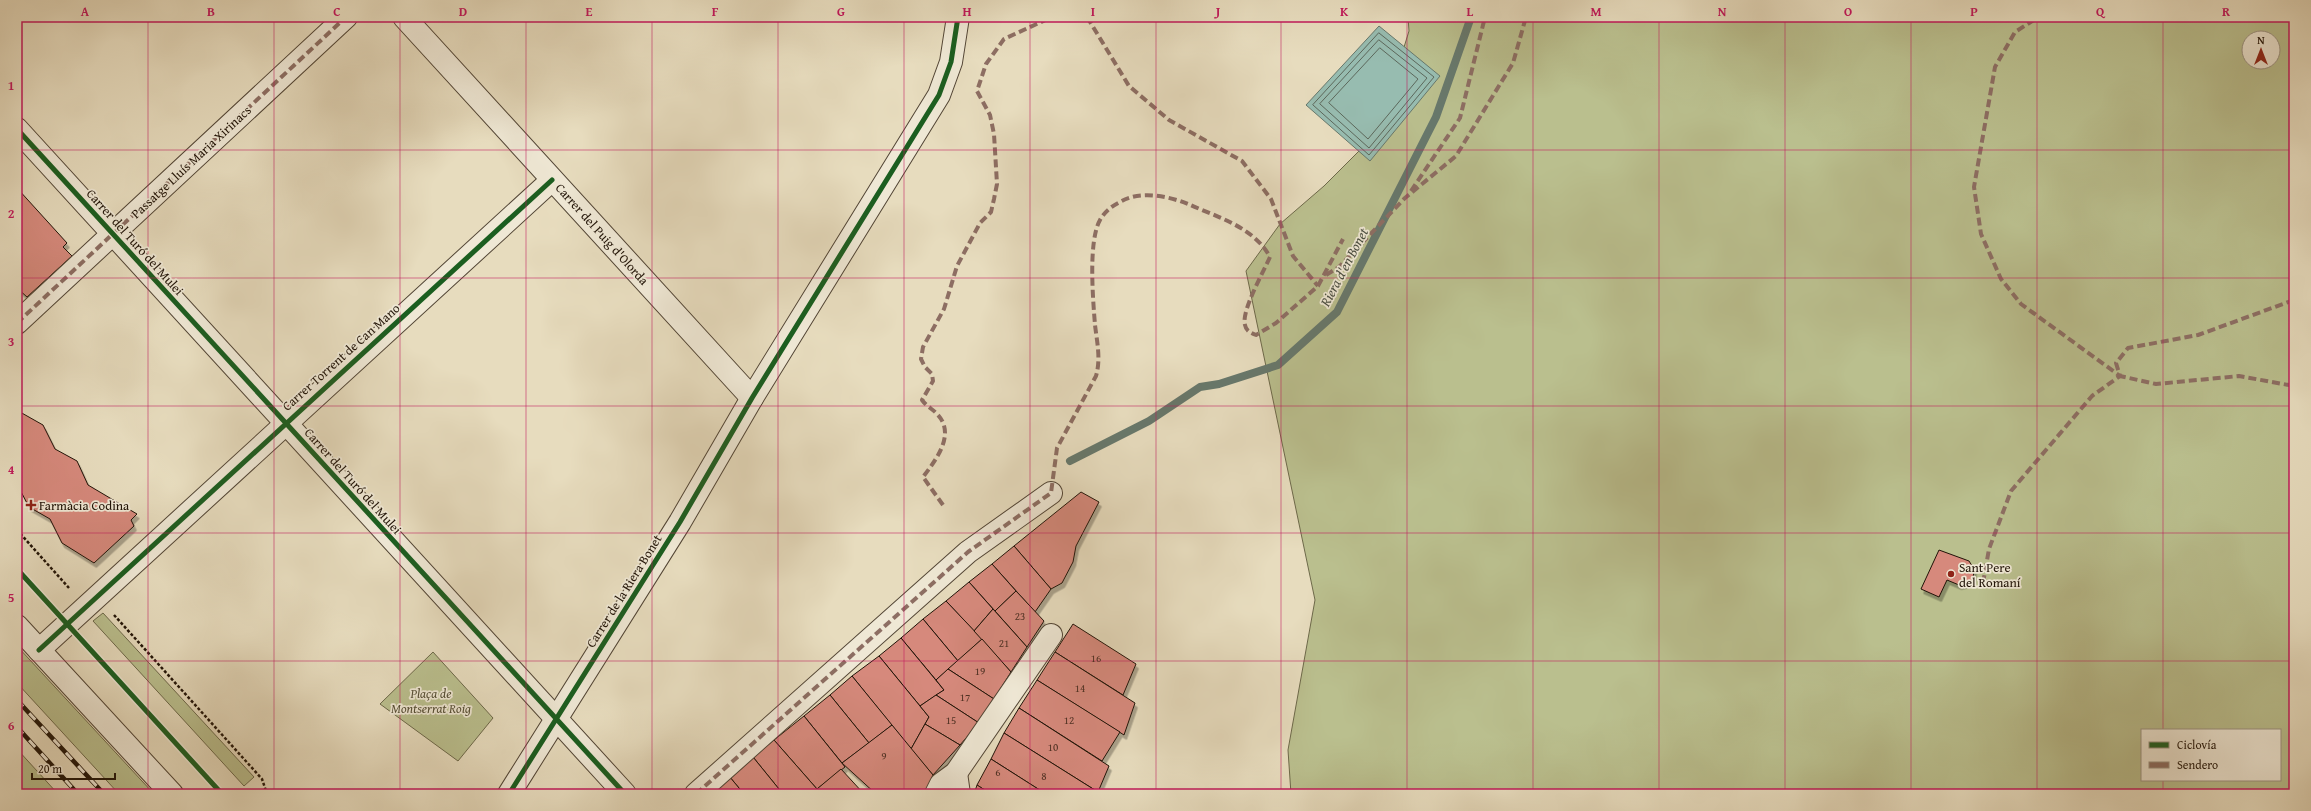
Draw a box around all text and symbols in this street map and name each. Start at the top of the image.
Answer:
text: A [81,2,90,21]
text: B [207,2,215,21]
text: C [333,2,341,21]
text: D [459,2,467,21]
text: E [586,2,593,21]
text: F [712,2,719,21]
text: G [837,2,845,21]
text: H [962,2,972,21]
text: I [1091,2,1095,21]
text: J [1214,2,1221,21]
text: K [1340,2,1349,21]
text: L [1467,2,1474,21]
text: M [1590,2,1602,21]
text: N [1718,2,1727,21]
text: O [1844,2,1852,21]
text: P [1970,2,1978,21]
text: Q [2096,2,2106,21]
text: R [2222,2,2231,21]
north arrow [2241,30,2281,70]
text: N [2257,32,2265,48]
text: 1 [8,76,14,95]
street label: Passatge Lluís Maria Xirinacs [127,101,255,223]
street label: Carrer del Puig d'Olorda [551,179,654,290]
street label: Carrer del Turó del Mulei [82,185,188,300]
text: 2 [8,204,15,223]
water label: Riera d'en Bonet [1314,224,1373,311]
street label: Carrer Torrent de Can Mano [278,299,404,415]
text: 3 [8,332,14,351]
street label: Carrer del Turó del Mulei [300,424,406,539]
text: 4 [8,460,15,479]
place label: Farmàcia Codina [39,496,130,515]
marker: Farmàcia Codina [26,500,36,510]
street label: Carrer de la Riera Bonet [581,530,667,651]
place label: Sant Pere del Romaní [1959,558,2021,592]
marker: Sant Pere del Romaní [1946,569,1956,579]
text: 5 [8,588,15,607]
house number: 23 [1015,608,1025,624]
house number: 21 [999,635,1009,651]
house number: 16 [1091,650,1101,666]
house number: 19 [975,663,985,679]
house number: 14 [1075,680,1085,696]
park label: Plaça de Montserrat Roig [391,684,471,718]
house number: 17 [960,689,970,705]
house number: 15 [946,712,956,728]
house number: 12 [1064,712,1074,728]
text: 6 [8,716,15,735]
legend [2141,729,2281,781]
text: Ciclovía [2177,736,2217,753]
house number: 10 [1048,739,1058,755]
house number: 9 [881,748,887,764]
scale bar [32,755,115,781]
text: Sendero [2177,756,2218,773]
text: 20 m [38,760,62,777]
house number: 6 [995,764,1001,780]
house number: 8 [1041,768,1047,784]

